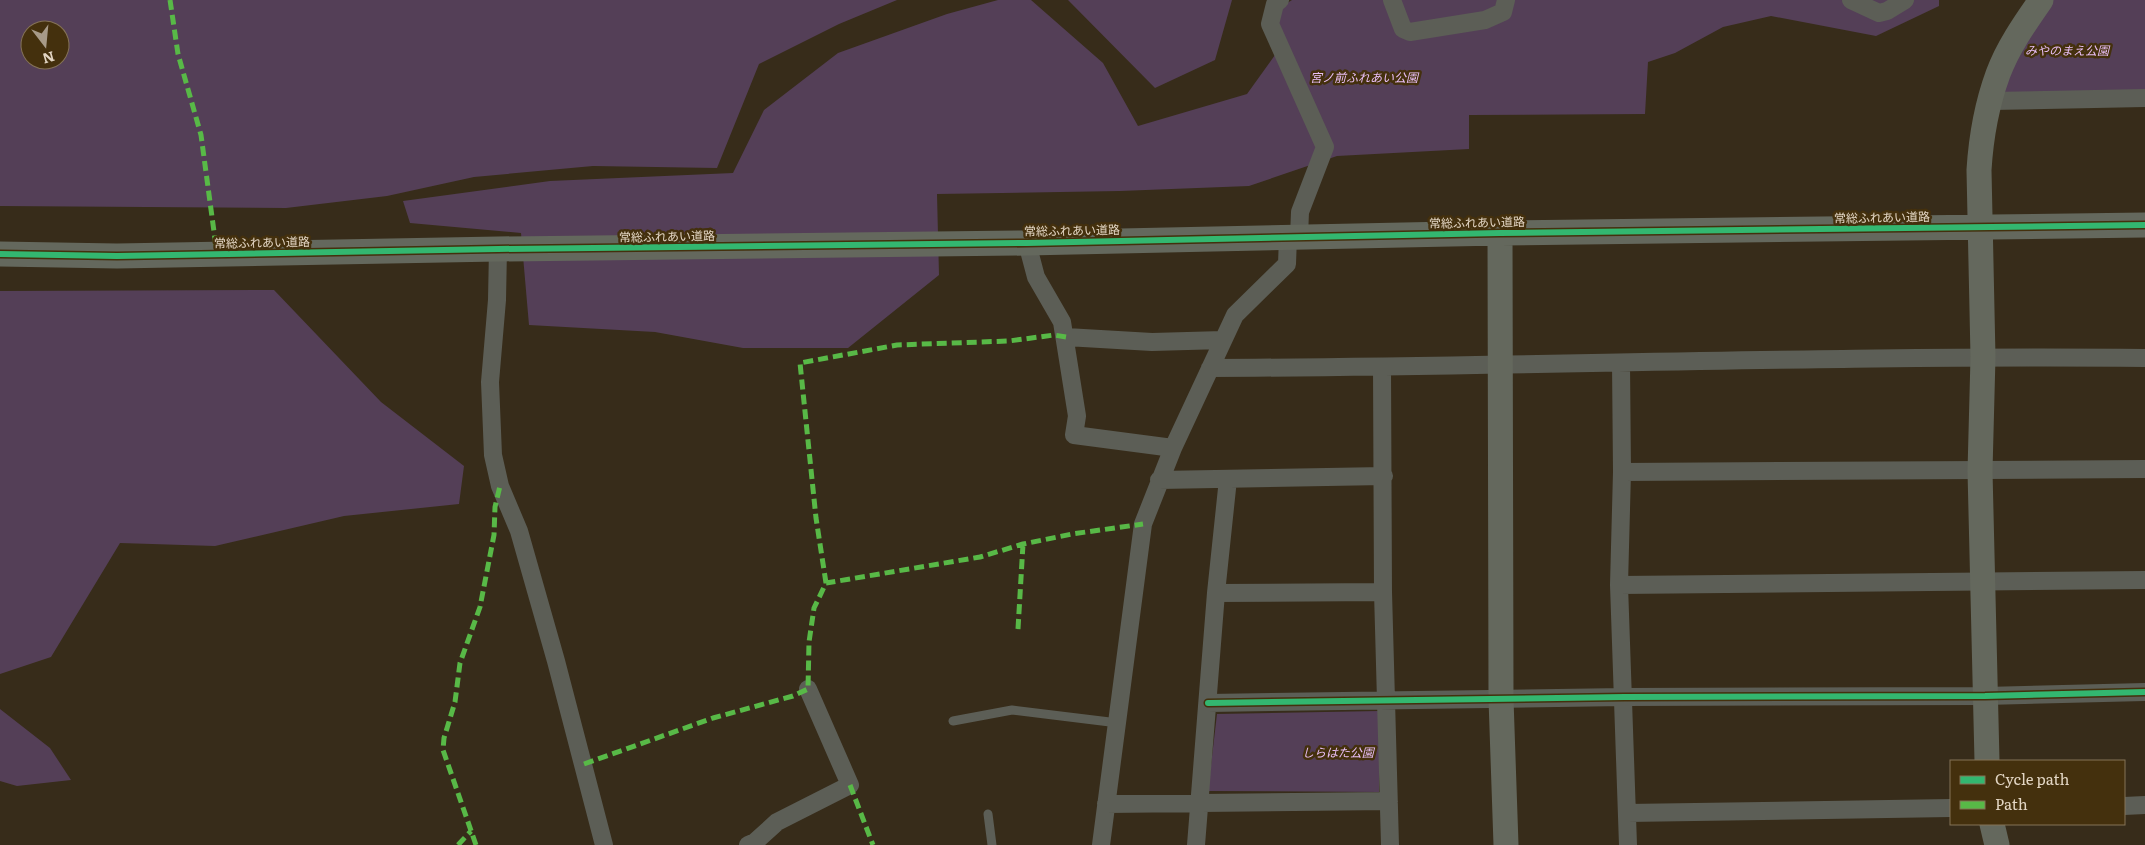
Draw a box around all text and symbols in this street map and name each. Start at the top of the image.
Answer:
north arrow [20,20,70,70]
park label: みやのまえ公園 [2025,41,2111,59]
text: N [40,47,57,70]
park label: 宮ノ前ふれあい公園 [1310,68,1420,86]
street label: 常総ふれあい道路 [1834,207,1930,227]
street label: 常総ふれあい道路 [1429,212,1525,232]
street label: 常総ふれあい道路 [1024,220,1120,240]
street label: 常総ふれあい道路 [619,226,715,246]
street label: 常総ふれあい道路 [214,232,310,252]
park label: しらはた公園 [1302,743,1376,761]
legend [1950,760,2125,825]
text: Cycle path [1995,767,2070,790]
text: Path [1995,792,2028,815]

